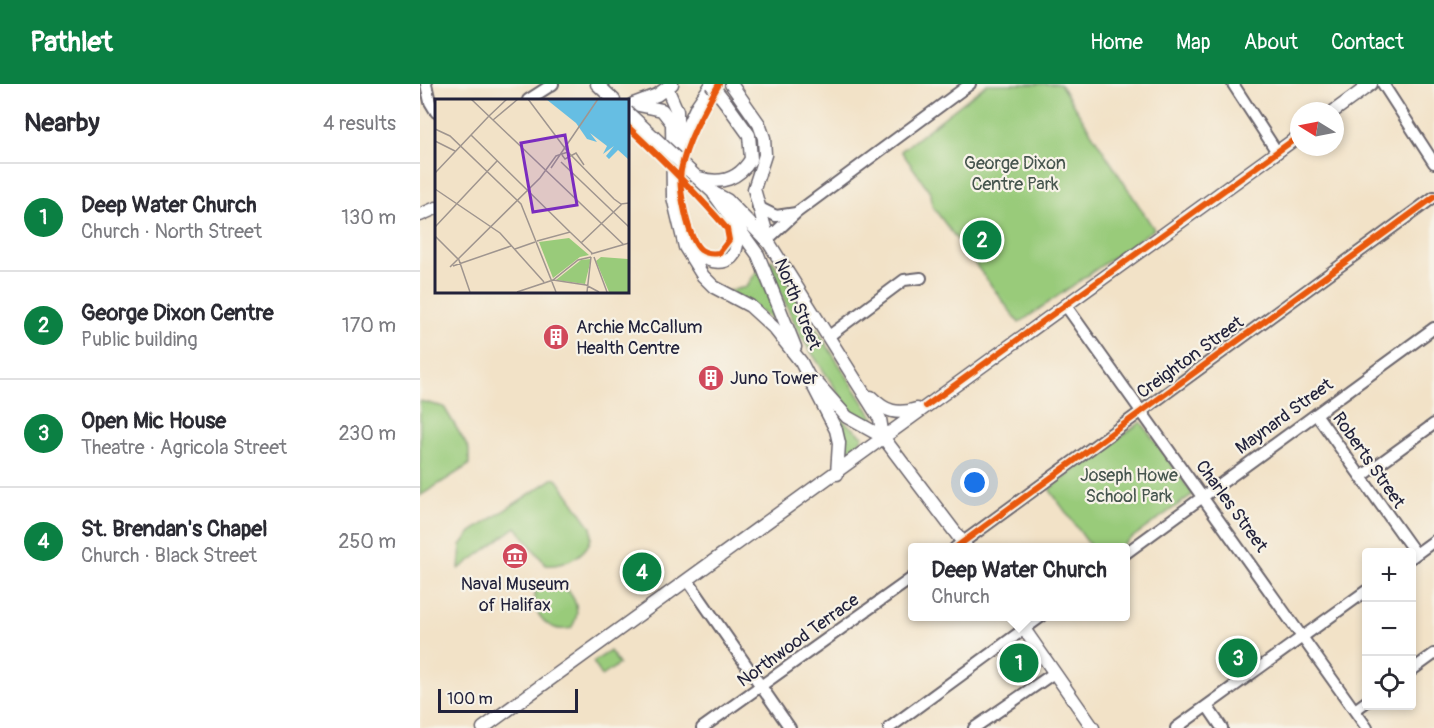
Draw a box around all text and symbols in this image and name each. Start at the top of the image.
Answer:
text: Pathlet [30,25,113,60]
text: Home [1090,29,1143,56]
text: Map [1176,29,1211,56]
text: About [1244,29,1298,56]
text: Contact [1331,29,1404,56]
inset map [435,99,628,292]
north arrow [1290,102,1344,156]
text: Nearby [24,107,100,139]
text: 4 results [323,111,396,136]
park label: George Dixon Centre Park [964,152,1066,196]
text: Deep Water Church [81,191,257,219]
text: 1 [40,205,47,230]
text: 130 m [341,205,396,230]
pin: 2 [962,218,1002,262]
text: Church · North Street [81,219,262,244]
street label: North Street [769,255,827,354]
text: George Dixon Centre [81,299,274,327]
street label: Creighton Street [1132,310,1249,404]
text: 2 [38,313,49,338]
text: 170 m [342,313,396,338]
place label: Archie McCallum Health Centre [576,316,703,360]
building icon: Archie McCallum Health Centre [541,322,571,352]
text: Public building [81,327,197,352]
building icon: Juno Tower [696,363,726,393]
place label: Juno Tower [730,367,818,390]
street label: Maynard Street [1231,373,1338,460]
text: Open Mic House [81,407,226,435]
street label: Roberts Street [1327,408,1411,513]
text: 3 [38,421,49,446]
text: 230 m [339,421,396,446]
text: Theatre · Agricola Street [81,435,287,460]
street label: Charles Street [1190,456,1273,557]
park label: Joseph Howe School Park [1080,464,1178,508]
your location [960,468,989,497]
text: St. Brendan's Chapel [81,515,267,543]
text: 4 [38,529,49,554]
text: 250 m [338,529,396,554]
museum icon: Naval Museum of Halifax [500,541,530,571]
text: Church · Black Street [81,543,257,568]
popup [908,543,1130,621]
map controls [1362,548,1416,710]
button: + [1362,548,1416,602]
pin: 4 [622,550,662,594]
text: Deep Water Church [931,556,1107,584]
place label: Naval Museum of Halifax [461,573,569,617]
text: Church [931,584,990,609]
street label: Northwood Terrace [733,588,864,692]
button: − [1362,602,1416,656]
pin: 3 [1218,636,1258,680]
pin: 1 [1000,640,1038,686]
button: locate [1362,656,1416,710]
scale bar [438,686,578,714]
text: 100 m [447,689,493,709]

